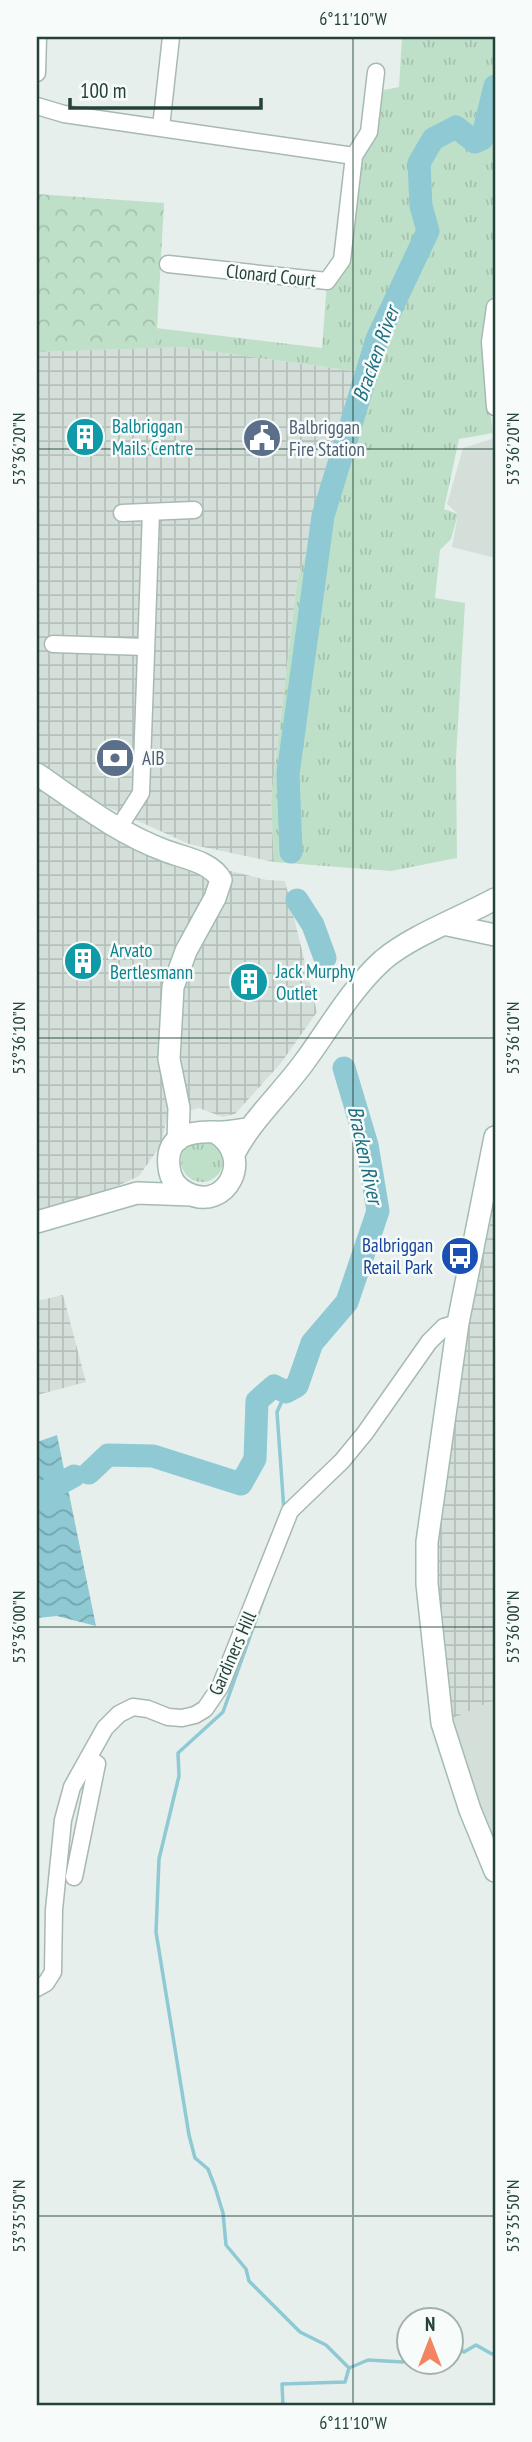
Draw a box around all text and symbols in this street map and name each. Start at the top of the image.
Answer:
text: 6°11'10"W [319,7,387,30]
scale bar [70,66,261,110]
text: 100 m [80,77,126,104]
street label: Clonard Court [225,258,318,292]
water label: Bracken River [346,300,406,405]
text: 53°36'20"N [7,413,30,485]
text: 53°36'20"N [501,413,524,485]
place label: Balbriggan Mails Centre [112,414,193,460]
place label: Balbriggan Fire Station [289,415,365,461]
building icon: Balbriggan Mails Centre [64,416,106,458]
public building icon: Balbriggan Fire Station [241,417,283,459]
bank icon: AIB [94,737,136,779]
place label: AIB [142,746,164,770]
place label: Arvato Bertlesmann [110,938,193,984]
building icon: Arvato Bertlesmann [62,940,104,982]
place label: Jack Murphy Outlet [275,959,356,1005]
building icon: Jack Murphy Outlet [228,961,270,1003]
text: 53°36'10"N [7,1002,30,1074]
text: 53°36'10"N [501,1002,524,1074]
water label: Bracken River [342,1104,390,1209]
place label: Balbriggan Retail Park [362,1233,434,1279]
bus stop icon: Balbriggan Retail Park [439,1235,481,1277]
text: 53°36'00"N [7,1591,30,1663]
text: 53°36'00"N [501,1591,524,1663]
street label: Gardiners Hill [203,1607,261,1699]
text: 53°35'50"N [7,2180,30,2252]
text: 53°35'50"N [501,2180,524,2252]
north arrow [396,2306,466,2376]
text: N [425,2312,435,2336]
text: 6°11'10"W [319,2411,387,2434]

